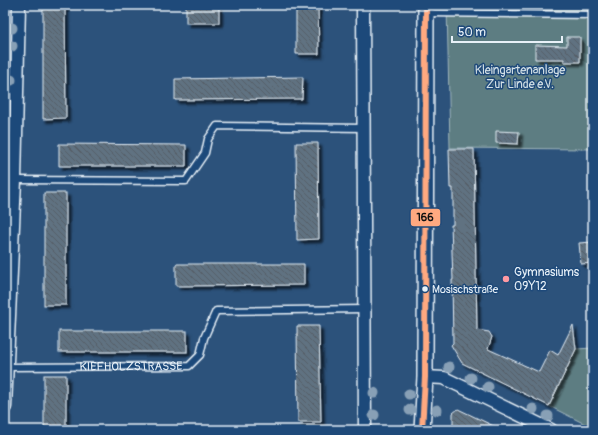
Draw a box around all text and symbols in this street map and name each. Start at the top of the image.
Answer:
scale bar [452,18,562,44]
text: 50 m [458,25,486,40]
park label: Kleingartenanlage Zur Linde e.V. [475,63,565,92]
line badge: 166 [410,208,441,227]
text: 166 [416,211,434,224]
place label: Gymnasiums 09Y12 [514,265,580,294]
marker: Gymnasiums 09Y12 [501,274,511,284]
place label: Mosischstraße [432,283,499,296]
marker: Mosischstraße [420,284,430,294]
street label: KIEFHOLZSTRASSE [79,359,183,374]

